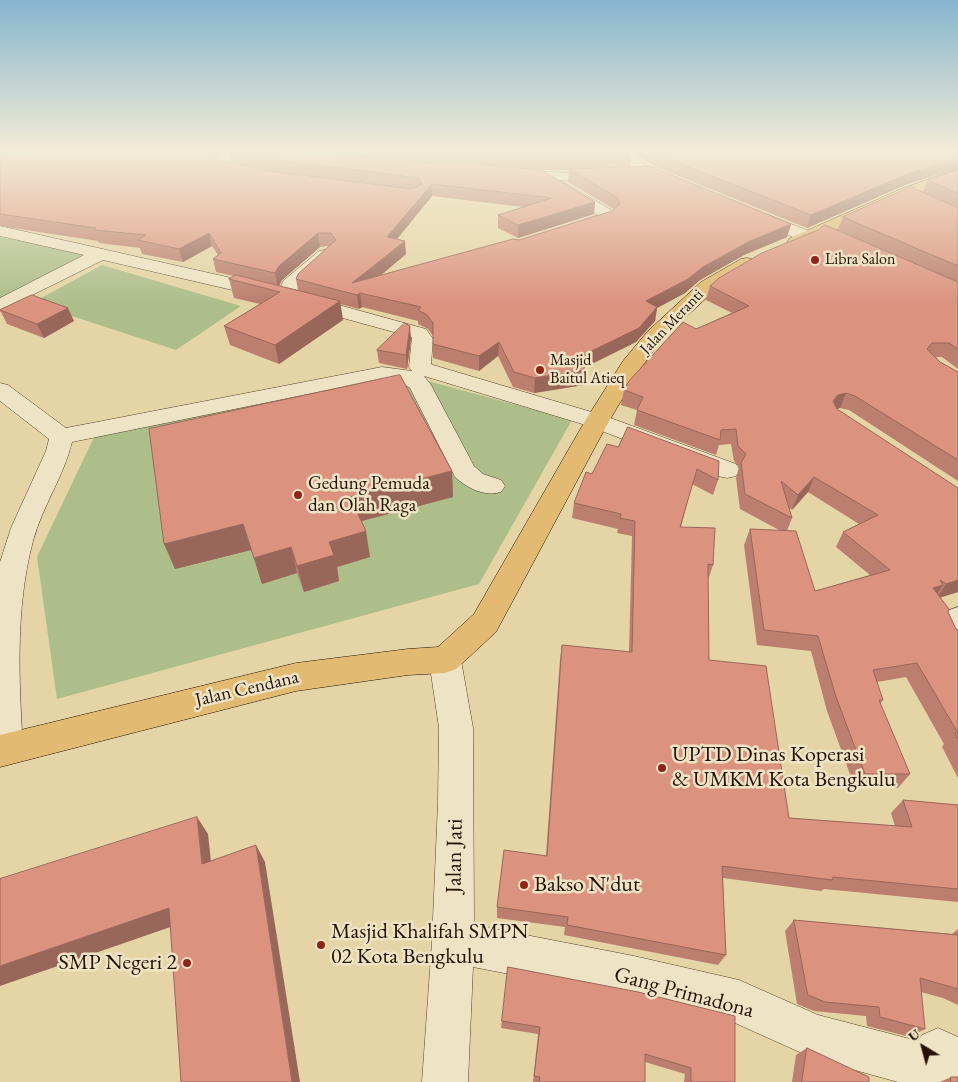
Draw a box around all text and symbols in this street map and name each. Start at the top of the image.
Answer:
place label: Libra Salon [825,250,895,270]
marker: Libra Salon [809,254,821,266]
street label: Jalan Meranti [636,285,708,359]
place label: Masjid Baitul Atieq [550,351,625,389]
marker: Masjid Baitul Atieq [534,364,546,376]
place label: Gedung Pemuda dan Olah Raga [308,473,430,517]
marker: Gedung Pemuda dan Olah Raga [292,489,304,501]
street label: Jalan Cendana [193,666,301,712]
place label: UPTD Dinas Koperasi & UMKM Kota Bengkulu [672,742,896,794]
marker: UPTD Dinas Koperasi & UMKM Kota Bengkulu [656,762,668,774]
street label: Jalan Jati [441,818,469,894]
place label: Bakso N'dut [534,872,640,898]
marker: Bakso N'dut [518,879,530,891]
place label: Masjid Khalifah SMPN 02 Kota Bengkulu [331,919,528,970]
marker: Masjid Khalifah SMPN 02 Kota Bengkulu [315,939,327,951]
place label: SMP Negeri 2 [59,950,177,976]
marker: SMP Negeri 2 [181,957,193,969]
street label: Gang Primadona [611,962,757,1024]
north arrow [898,1022,948,1072]
text: U [904,1025,924,1045]

